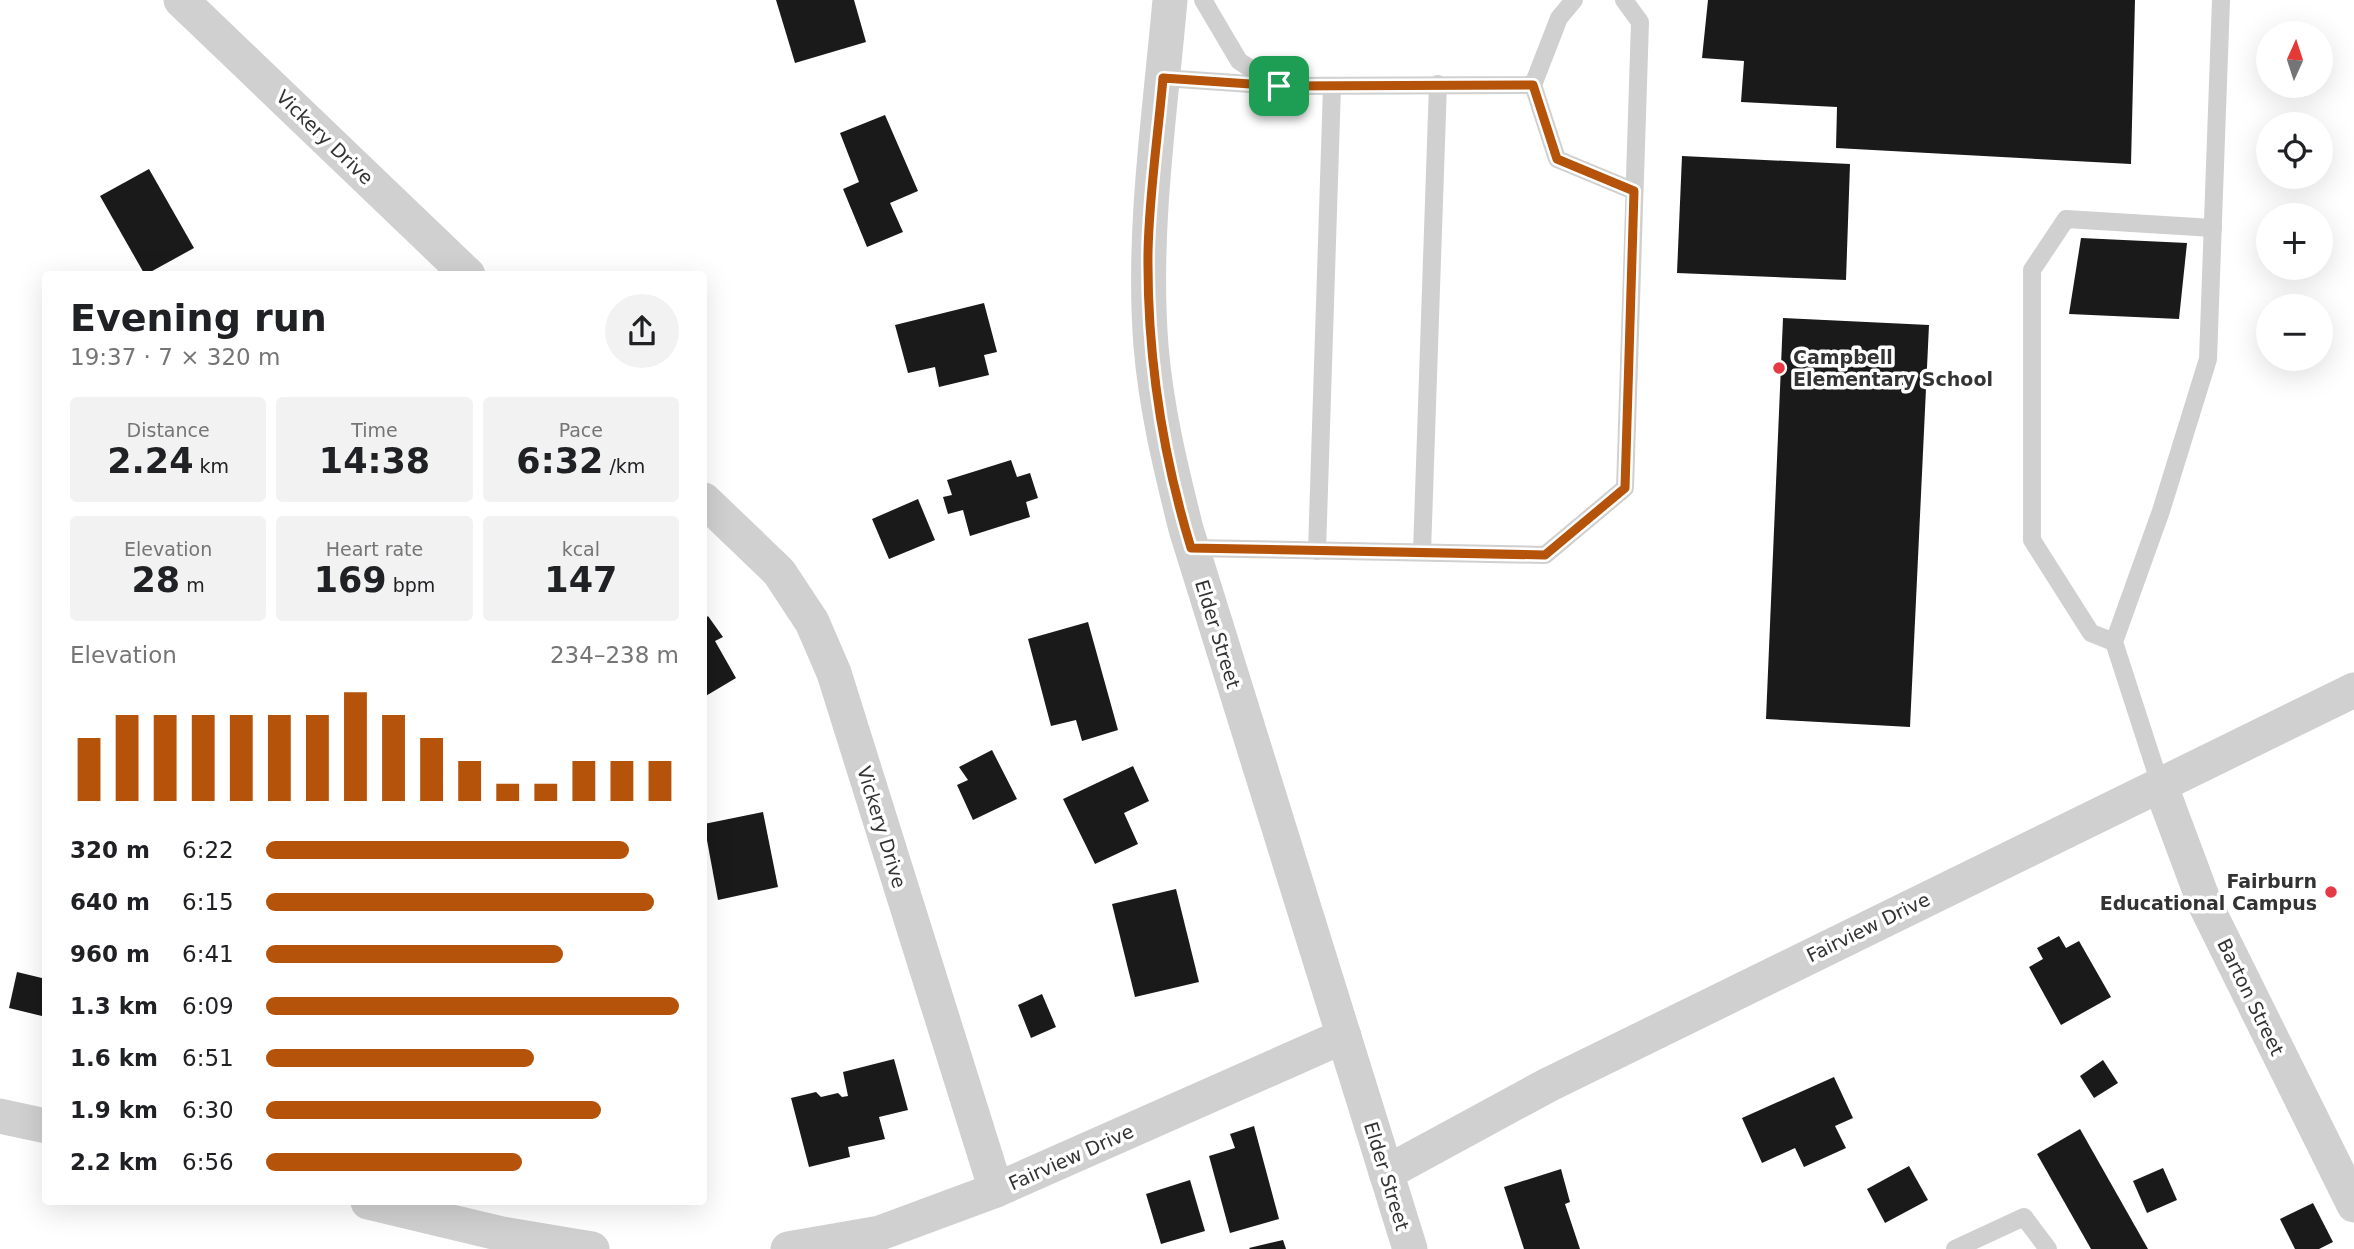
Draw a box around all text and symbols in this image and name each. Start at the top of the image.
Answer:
north arrow [2256,21,2333,98]
map controls [2256,21,2333,371]
pin [1249,56,1309,116]
icon: arrive [1260,67,1298,105]
street label: Vickery Drive [272,85,378,189]
button: locate [2256,112,2333,189]
button: + [2256,203,2333,280]
button: share [605,294,679,368]
button: − [2256,294,2333,371]
text: Evening run [70,296,327,340]
text: 19:37 · 7 × 320 m [70,344,280,370]
place label: Campbell Elementary School [1793,346,1993,390]
marker: Campbell Elementary School [1771,360,1787,376]
text: Distance [127,419,210,441]
text: Time [351,419,398,441]
text: Pace [559,419,603,441]
text: 2.24 [107,441,194,481]
text: 14:38 [319,441,430,481]
text: 6:32 [516,441,603,481]
text: km [194,455,229,477]
text: /km [603,455,645,477]
text: Elevation [124,538,212,560]
text: Heart rate [326,538,423,560]
text: kcal [562,538,600,560]
text: 28 [132,560,180,600]
text: 169 [314,560,387,600]
text: 147 [544,560,617,600]
text: m [180,574,205,596]
text: bpm [387,574,435,596]
street label: Elder Street [1191,577,1245,691]
text: Elevation [70,642,177,668]
text: 234–238 m [550,642,679,668]
street label: Vickery Drive [853,763,911,891]
text: 320 m [70,837,150,863]
text: 6:22 [182,837,234,863]
place label: Fairburn Educational Campus [2100,870,2317,914]
marker: Fairburn Educational Campus [2323,884,2339,900]
street label: Fairview Drive [1803,888,1933,966]
text: 640 m [70,889,150,915]
text: 6:15 [182,889,234,915]
street label: Barton Street [2213,935,2289,1059]
text: 960 m [70,941,150,967]
text: 6:41 [182,941,234,967]
text: 1.3 km [70,993,158,1019]
text: 6:09 [182,993,234,1019]
text: 1.6 km [70,1045,158,1071]
text: 6:51 [182,1045,234,1071]
text: 1.9 km [70,1097,158,1123]
text: 6:30 [182,1097,234,1123]
street label: Elder Street [1360,1119,1414,1233]
street label: Fairview Drive [1005,1120,1137,1194]
text: 2.2 km [70,1149,158,1175]
text: 6:56 [182,1149,234,1175]

